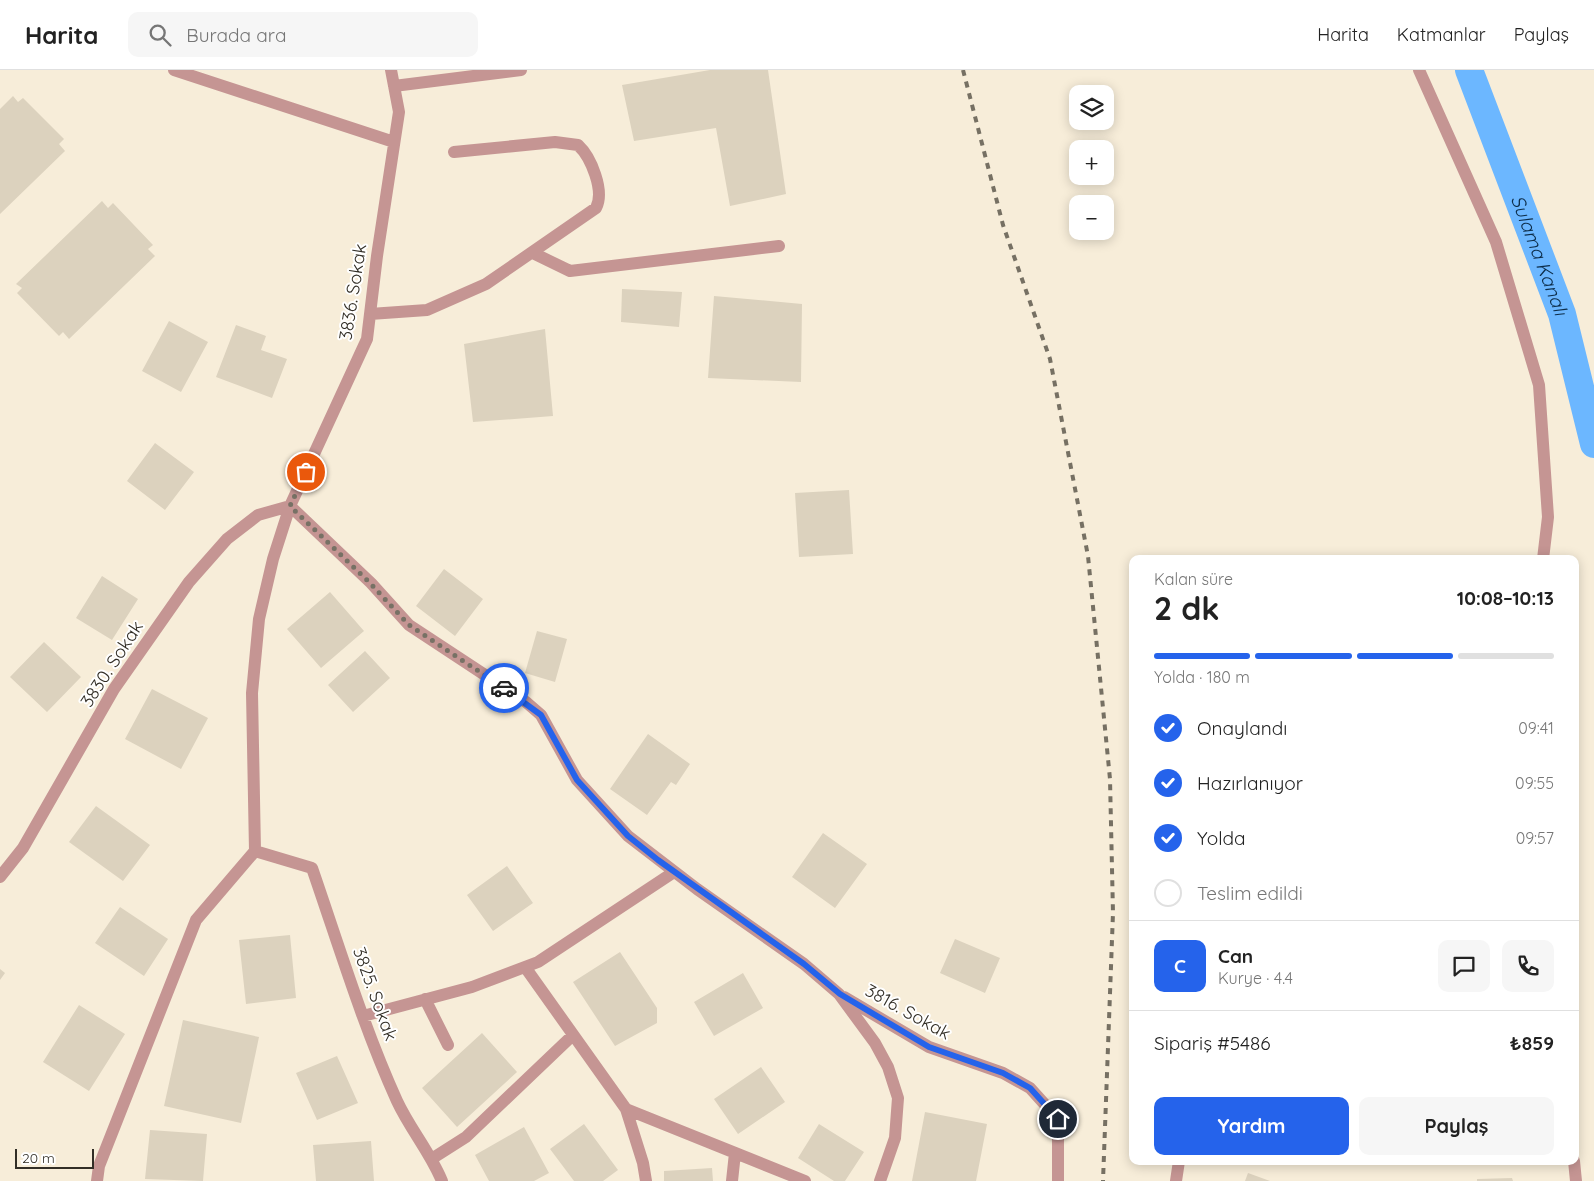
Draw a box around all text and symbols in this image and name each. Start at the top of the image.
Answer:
search box [128,12,478,57]
text: Harita [25,20,98,50]
icon: search [146,21,174,49]
text: Burada ara [186,23,286,47]
text: Harita [1317,23,1369,46]
text: Katmanlar [1397,23,1486,46]
text: Paylaş [1514,23,1569,46]
map controls [1069,85,1114,240]
button: layers [1069,85,1114,130]
button: + [1069,140,1114,185]
water label: Sulama Kanalı [1506,192,1574,319]
button: − [1069,195,1114,240]
street label: 3836. Sokak [334,242,371,342]
pin [285,451,327,493]
icon: bag [292,458,320,486]
text: Kalan süre [1154,569,1233,589]
text: 10:08–10:13 [1457,586,1554,610]
text: 2 dk [1154,588,1219,628]
street label: 3830. Sokak [75,616,148,711]
courier [479,663,529,713]
text: Yolda · 180 m [1154,667,1250,687]
icon: car [490,674,518,702]
icon: check [1154,714,1182,742]
text: Onaylandı [1197,716,1287,740]
text: 09:41 [1518,718,1554,738]
icon: check [1154,769,1182,797]
text: Hazırlanıyor [1197,771,1303,795]
text: 09:55 [1515,773,1554,793]
icon: check [1154,824,1182,852]
text: Yolda [1197,826,1246,850]
text: 09:57 [1516,828,1554,848]
text: Teslim edildi [1197,881,1303,905]
button: chat [1438,940,1490,992]
button: phone [1502,940,1554,992]
street label: 3825. Sokak [348,944,403,1044]
text: Can [1218,944,1253,968]
text: C [1174,954,1186,978]
text: Kurye · 4.4 [1218,968,1293,988]
street label: 3816. Sokak [861,979,955,1045]
text: Sipariş #5486 [1154,1031,1271,1055]
text: ₺859 [1510,1031,1554,1055]
button: Yardım [1154,1097,1349,1155]
button: Paylaş [1359,1097,1554,1155]
pin [1037,1098,1079,1140]
icon: home [1044,1105,1072,1133]
scale bar [15,1146,94,1169]
text: 20 m [22,1149,55,1167]

